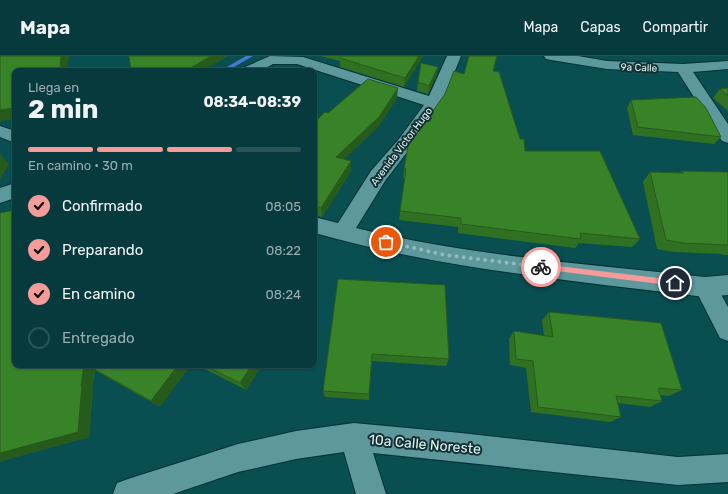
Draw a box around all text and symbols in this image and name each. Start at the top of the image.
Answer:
text: Mapa [20,16,70,39]
text: Mapa [523,19,558,36]
text: Capas [580,19,621,36]
text: Compartir [643,19,708,36]
street label: 9a Calle [620,61,658,75]
text: Llega en [28,80,79,95]
text: 08:34–08:39 [203,93,301,111]
text: 2 min [28,94,98,125]
street label: Avenida Víctor Hugo [369,105,435,188]
text: En camino · 30 m [28,158,133,173]
icon: check [28,195,50,217]
text: Confirmado [62,197,143,215]
text: 08:05 [265,199,301,214]
pin [369,225,403,259]
icon: bag [375,231,397,253]
icon: check [28,239,50,261]
text: Preparando [62,241,143,259]
text: 08:22 [266,243,301,258]
courier [521,247,561,287]
icon: bike [530,256,552,278]
pin [658,266,692,300]
icon: home [664,272,686,294]
icon: check [28,283,50,305]
text: En camino [62,285,135,303]
text: 08:24 [266,287,301,302]
text: Entregado [62,329,135,347]
street label: 10a Calle Noreste [368,431,482,458]

